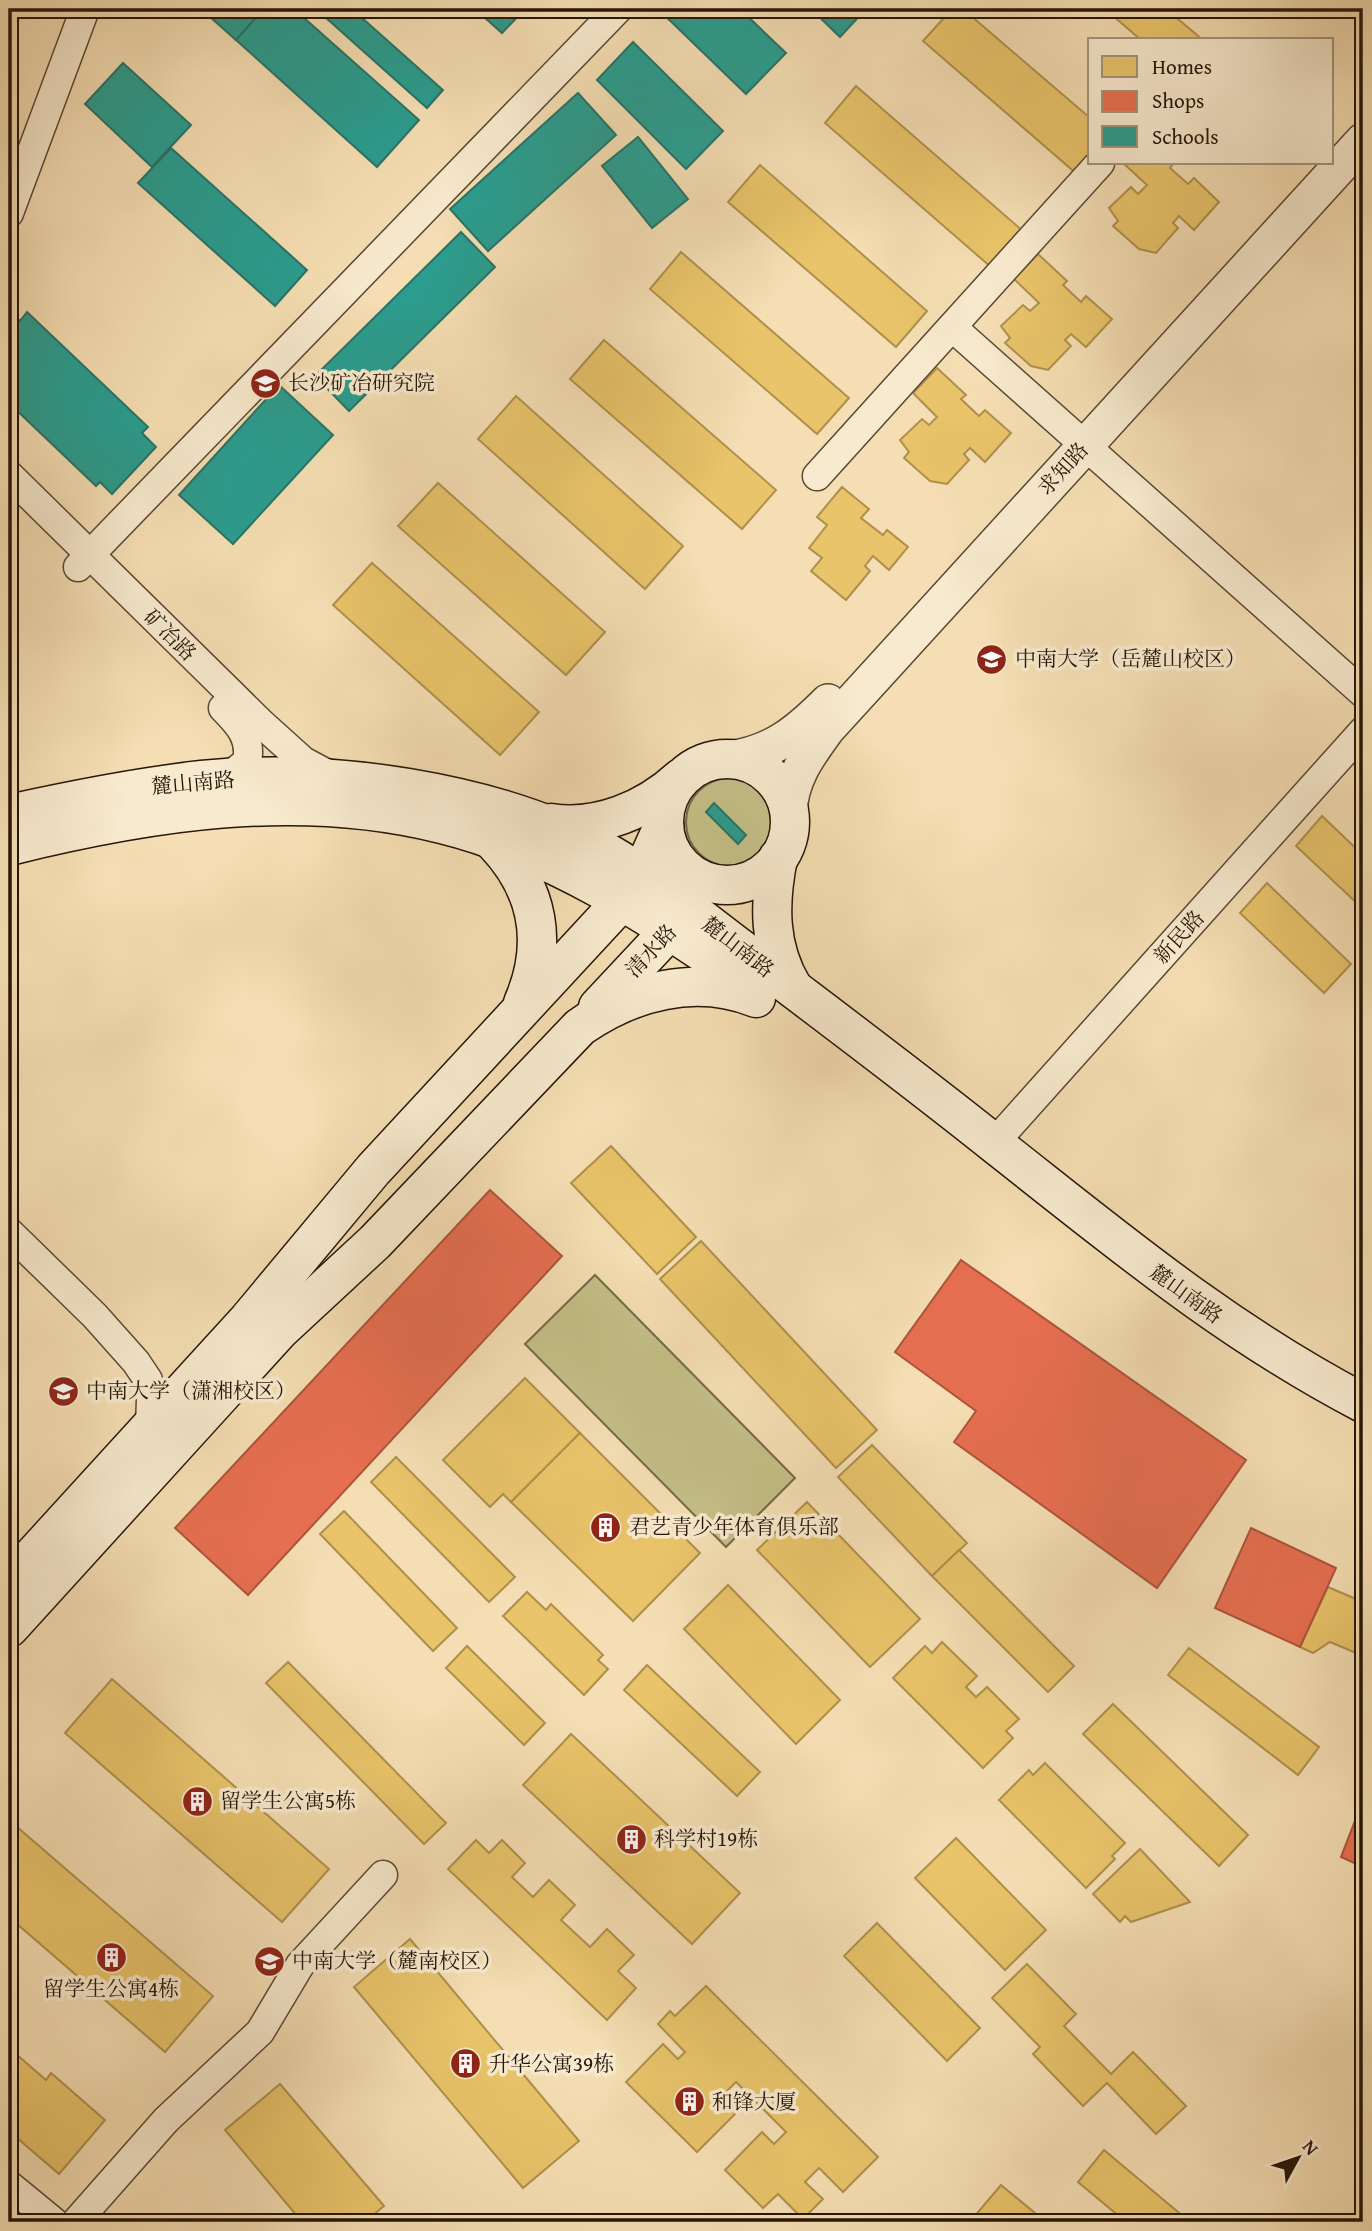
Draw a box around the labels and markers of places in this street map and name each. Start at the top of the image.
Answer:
school or university icon: 长沙矿冶研究院 [248,366,282,400]
place label: 长沙矿冶研究院 [288,367,435,398]
school or university icon: 中南大学（岳麓山校区） [975,642,1009,676]
place label: 中南大学（岳麓山校区） [1015,643,1246,674]
school or university icon: 中南大学（潇湘校区） [46,1374,80,1408]
place label: 中南大学（潇湘校区） [86,1375,296,1406]
building icon: 君艺青少年体育俱乐部 [589,1510,623,1544]
place label: 君艺青少年体育俱乐部 [629,1511,839,1542]
building icon: 留学生公寓5栋 [180,1784,214,1818]
place label: 留学生公寓5栋 [220,1785,356,1816]
building icon: 科学村19栋 [614,1822,648,1856]
place label: 科学村19栋 [654,1823,758,1854]
building icon: 留学生公寓4栋 [94,1940,128,1974]
school or university icon: 中南大学（麓南校区） [252,1944,286,1978]
place label: 中南大学（麓南校区） [292,1945,502,1976]
place label: 留学生公寓4栋 [43,1973,179,2004]
building icon: 升华公寓39栋 [449,2047,483,2081]
place label: 升华公寓39栋 [489,2048,614,2079]
building icon: 和锋大厦 [672,2085,706,2119]
place label: 和锋大厦 [712,2086,796,2117]

